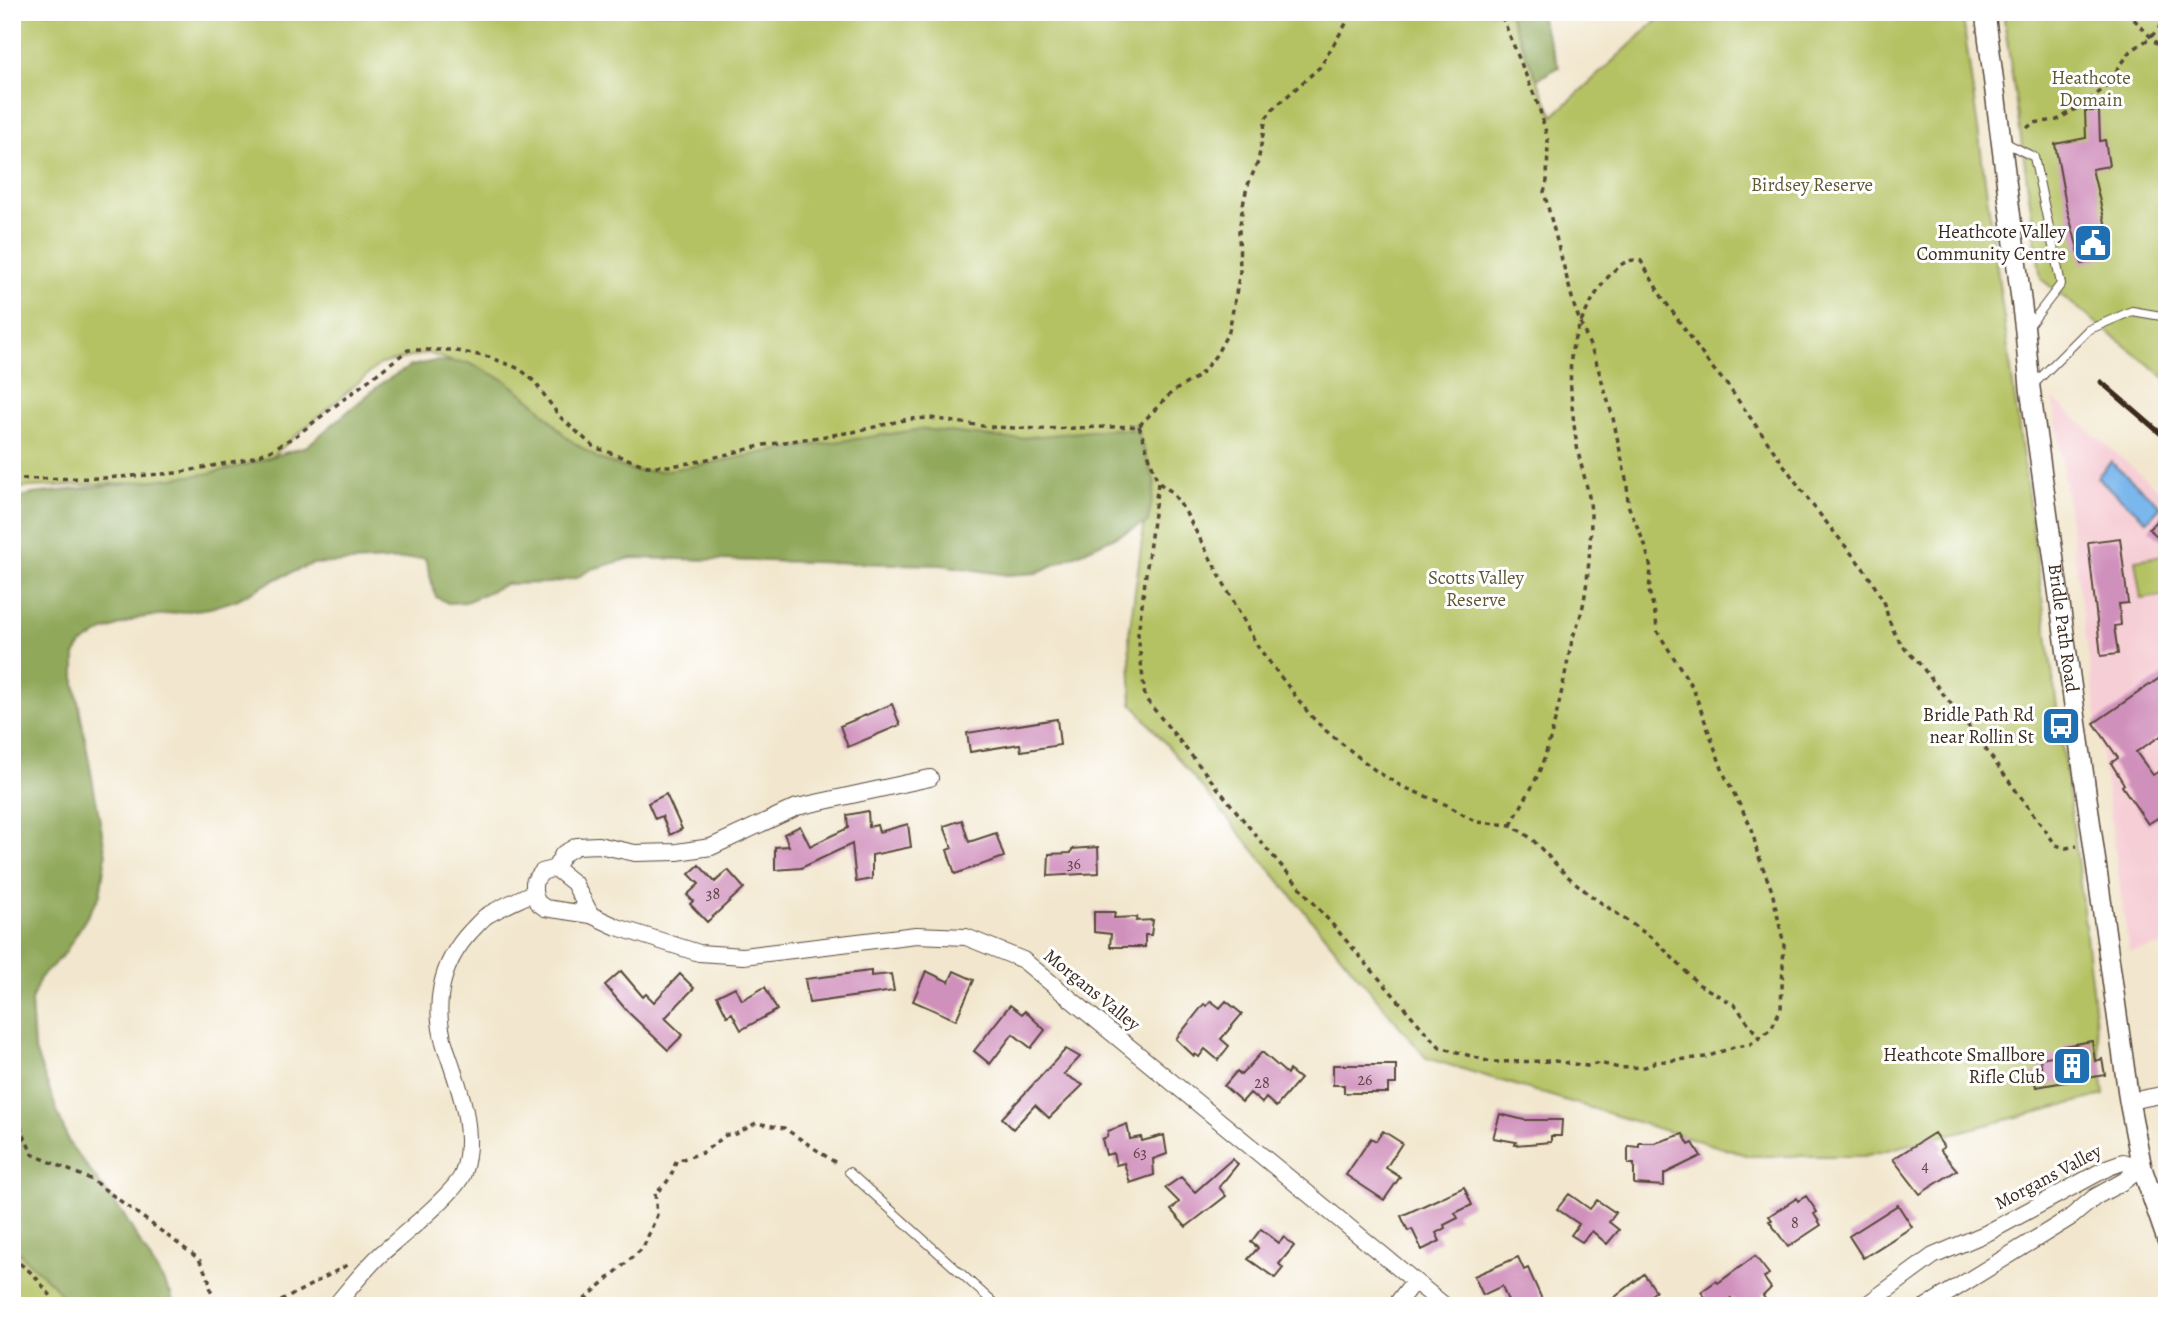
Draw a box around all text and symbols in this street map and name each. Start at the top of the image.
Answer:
park label: Heathcote Domain [2051,65,2131,113]
park label: Birdsey Reserve [1751,172,1873,198]
place label: Heathcote Valley Community Centre [1917,219,2067,267]
public building icon: Heathcote Valley Community Centre [2072,222,2114,264]
street label: Bridle Path Road [2042,562,2085,695]
park label: Scotts Valley Reserve [1428,565,1525,613]
place label: Bridle Path Rd near Rollin St [1923,702,2035,750]
bus stop icon: Bridle Path Rd near Rollin St [2040,705,2082,747]
house number: 36 [1067,853,1081,875]
house number: 38 [706,883,720,905]
street label: Morgans Valley [1038,943,1146,1037]
place label: Heathcote Smallbore Rifle Club [1883,1042,2045,1090]
building icon: Heathcote Smallbore Rifle Club [2051,1045,2093,1087]
house number: 26 [1358,1069,1373,1091]
house number: 28 [1254,1072,1270,1094]
street label: Morgans Valley [1990,1138,2106,1216]
house number: 63 [1133,1142,1147,1164]
house number: 4 [1921,1155,1929,1177]
house number: 8 [1791,1212,1799,1234]

